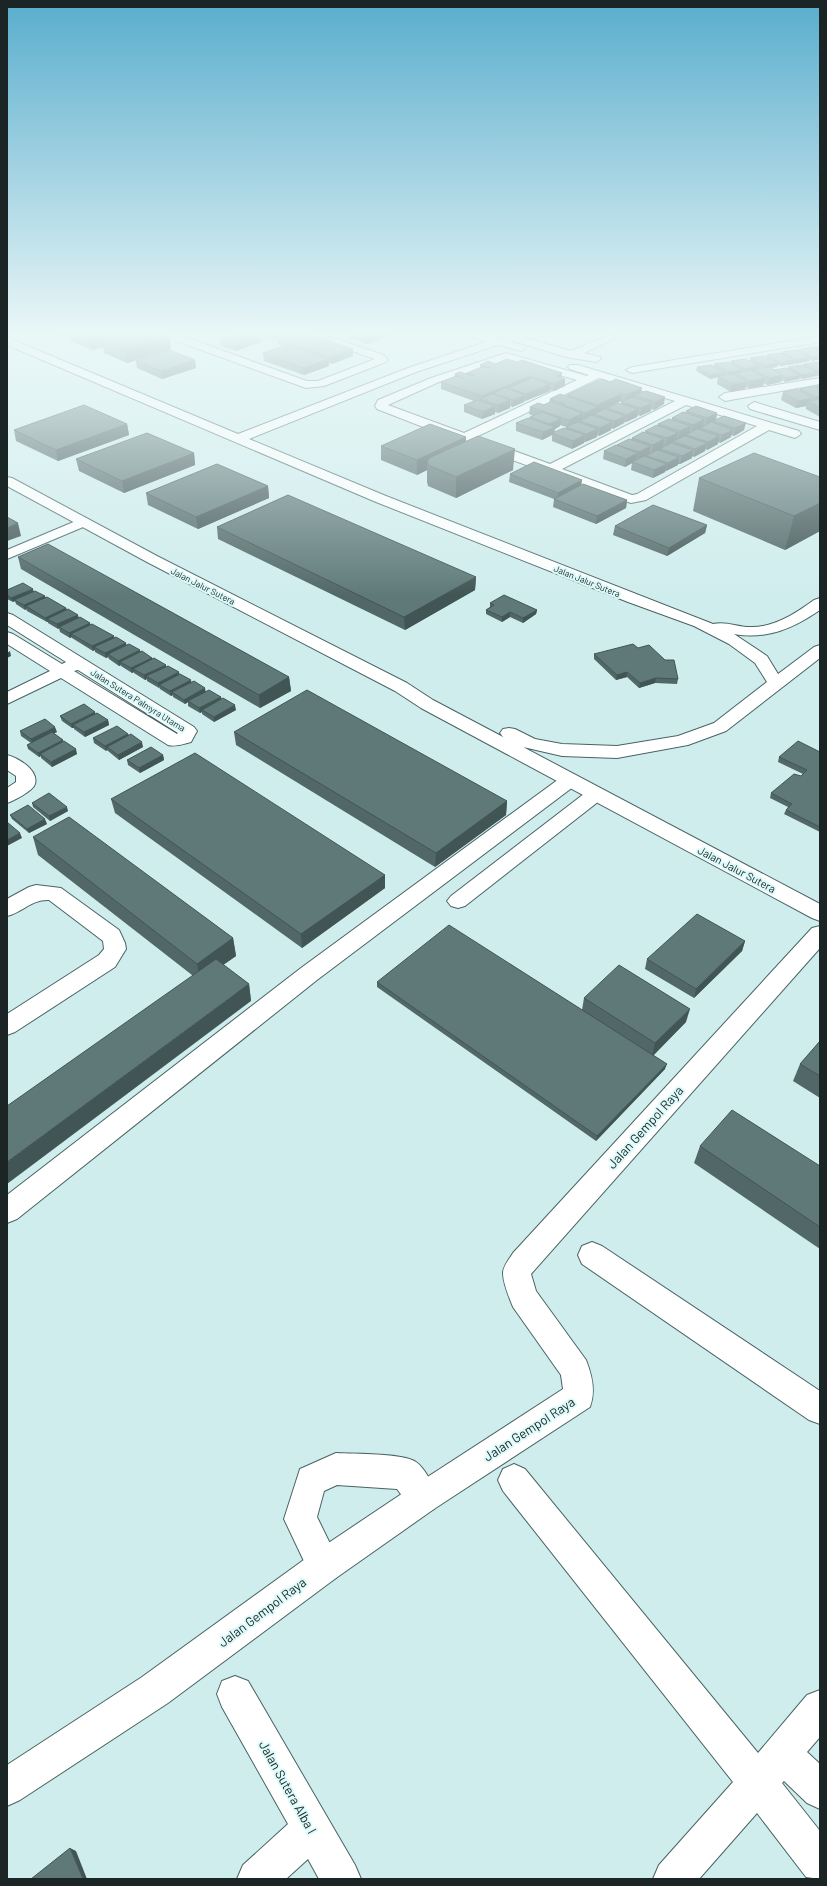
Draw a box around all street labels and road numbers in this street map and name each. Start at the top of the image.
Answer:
street label: Jalan Jalur Sutera [552,563,622,599]
street label: Jalan Jalur Sutera [169,565,237,607]
street label: Jalan Sutera Palmyra Utama [89,666,187,734]
street label: Jalan Jalur Sutera [696,843,778,895]
street label: Jalan Gempol Raya [604,1082,686,1172]
street label: Jalan Gempol Raya [480,1393,578,1465]
street label: Jalan Gempol Raya [215,1574,309,1650]
street label: Jalan Sutera Alba I [256,1738,320,1836]

